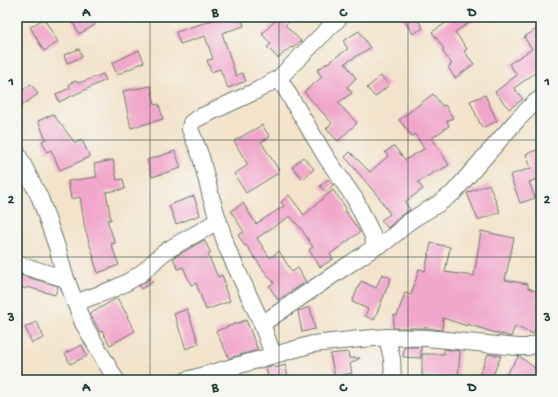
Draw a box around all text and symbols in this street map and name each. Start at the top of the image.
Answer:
text: A [81,6,91,21]
text: B [211,6,220,21]
text: C [338,6,348,21]
text: D [467,6,477,21]
text: 1 [7,75,14,90]
text: 1 [543,75,550,90]
text: 2 [8,193,15,208]
text: 2 [544,193,551,208]
text: 3 [7,311,15,326]
text: 3 [543,311,551,326]
text: A [81,381,91,396]
text: B [211,381,220,396]
text: C [338,381,348,396]
text: D [467,381,477,396]

